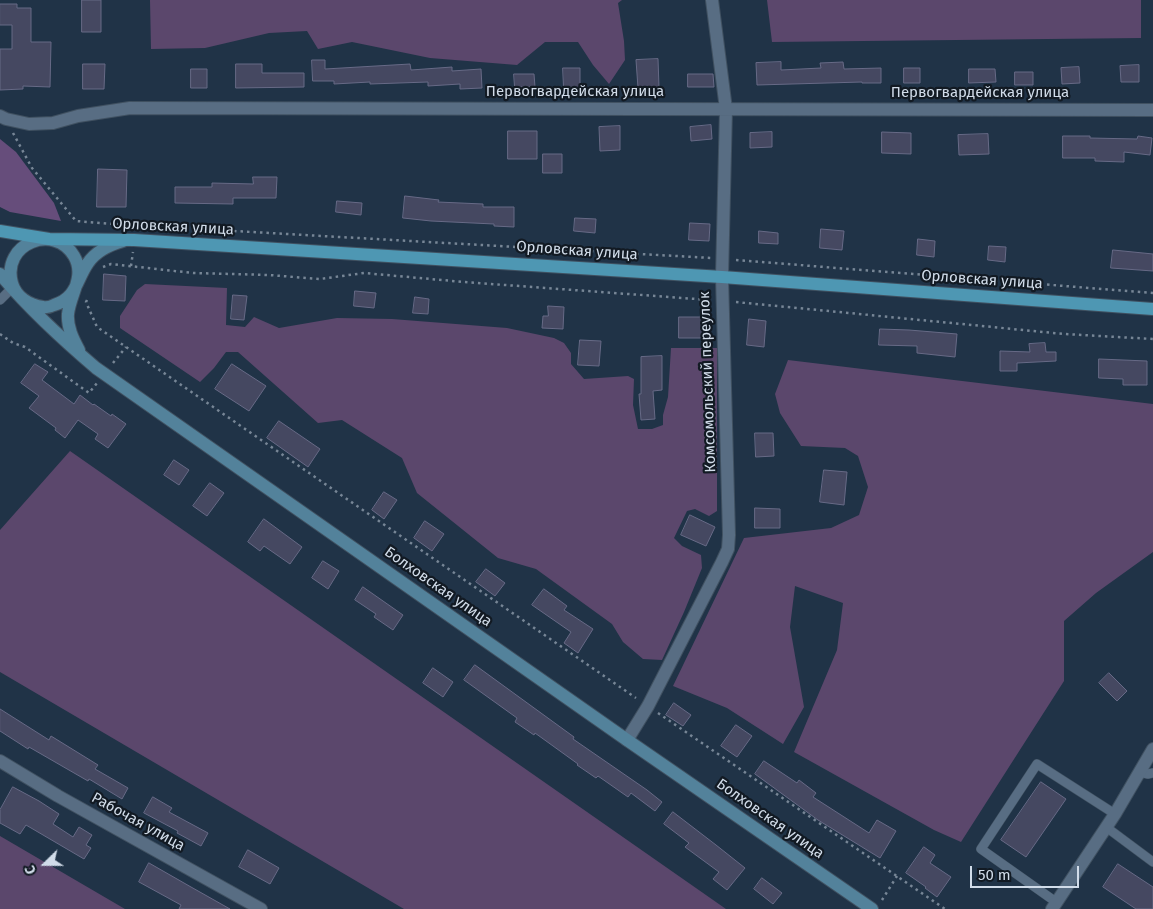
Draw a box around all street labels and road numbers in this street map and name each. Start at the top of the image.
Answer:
street label: Первогвардейская улица [486,83,664,101]
street label: Первогвардейская улица [891,84,1069,102]
street label: Орловская улица [112,215,234,239]
street label: Орловская улица [516,238,638,264]
street label: Орловская улица [921,267,1043,293]
street label: Комсомольский переулок [696,291,720,473]
street label: Болховская улица [381,543,495,631]
street label: Болховская улица [713,775,827,863]
street label: Рабочая улица [88,789,188,855]

